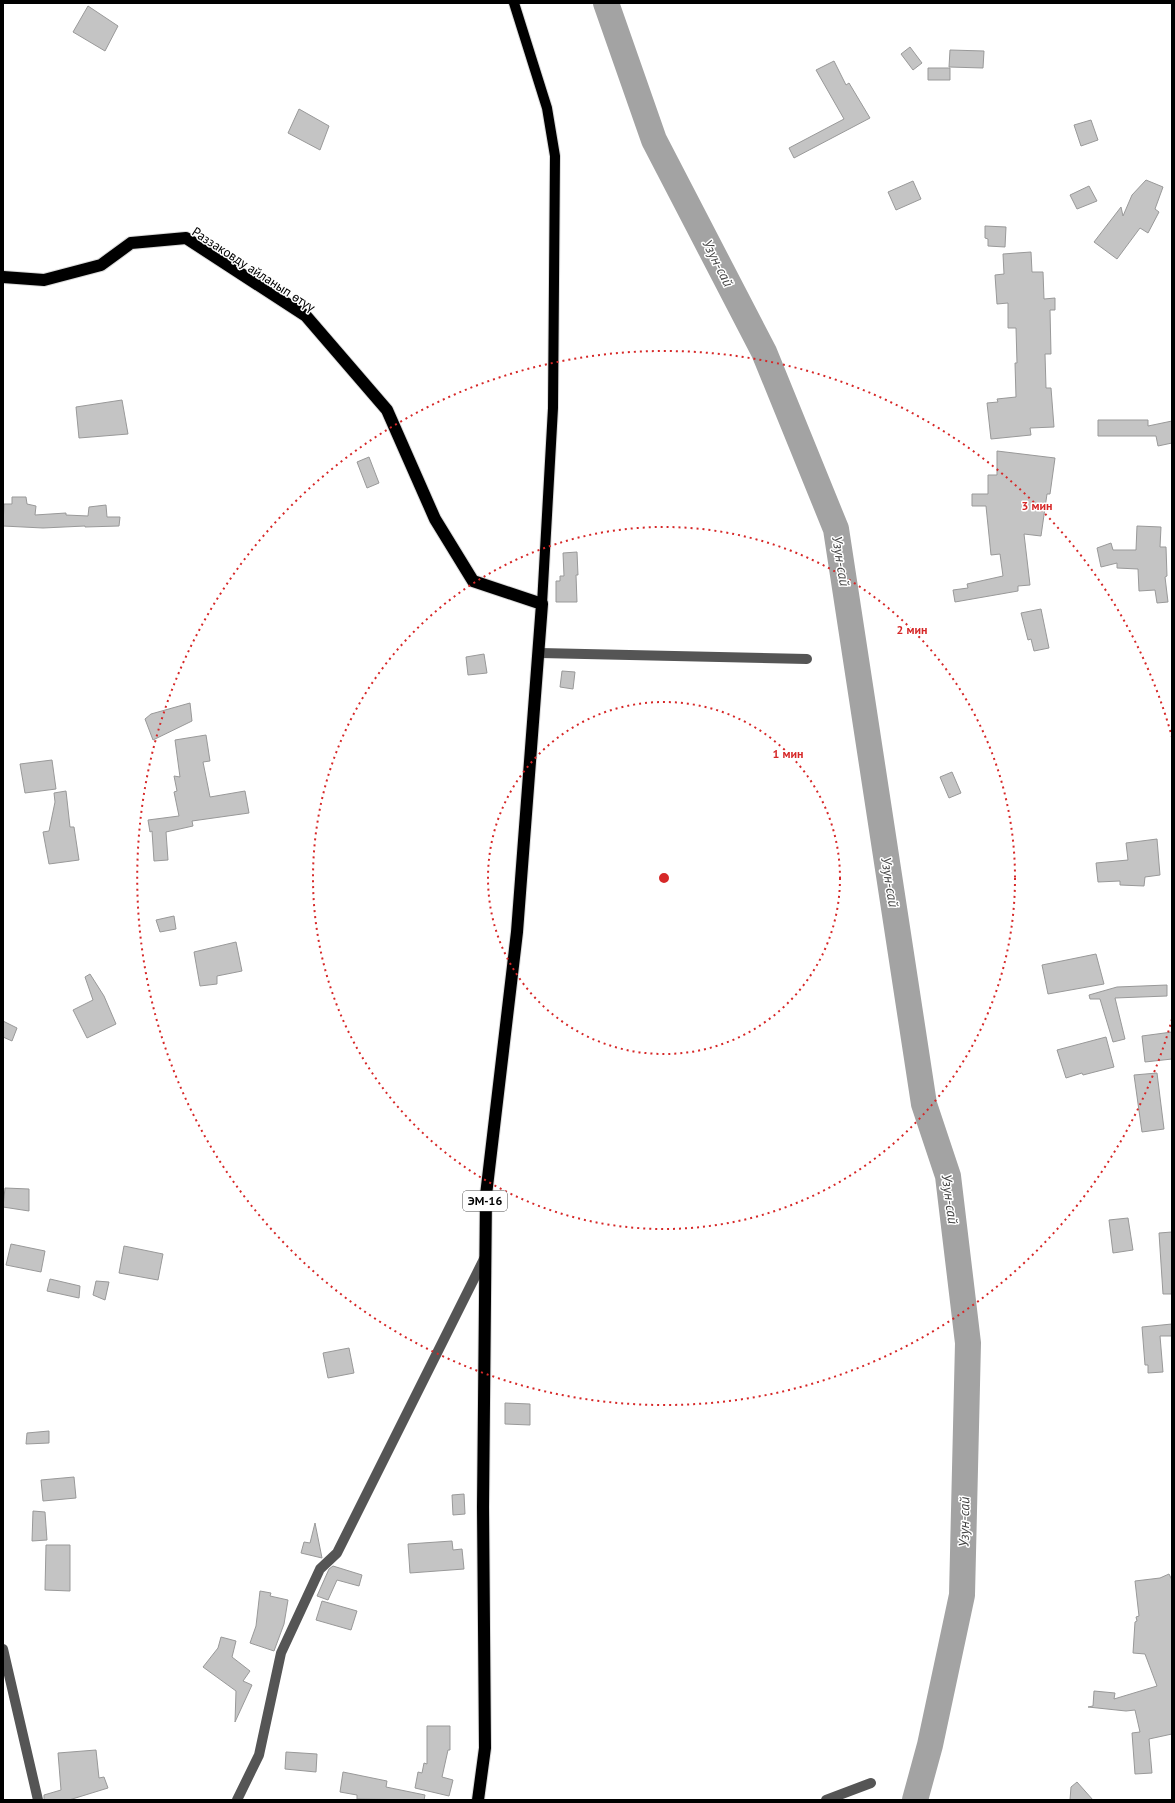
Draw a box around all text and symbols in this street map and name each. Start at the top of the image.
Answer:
street label: Раззаковду айланып өтүү [189,223,319,316]
water label: Узун-сай [699,236,737,290]
text: 3 мин [1022,498,1052,513]
water label: Узун-сай [828,535,854,587]
text: 2 мин [897,622,927,637]
text: 1 мин [773,746,803,761]
water label: Узун-сай [877,856,903,908]
centre of rings [657,871,671,885]
water label: Узун-сай [938,1173,962,1225]
road number: ЭМ-16 [463,1191,507,1211]
water label: Узун-сай [955,1497,973,1547]

